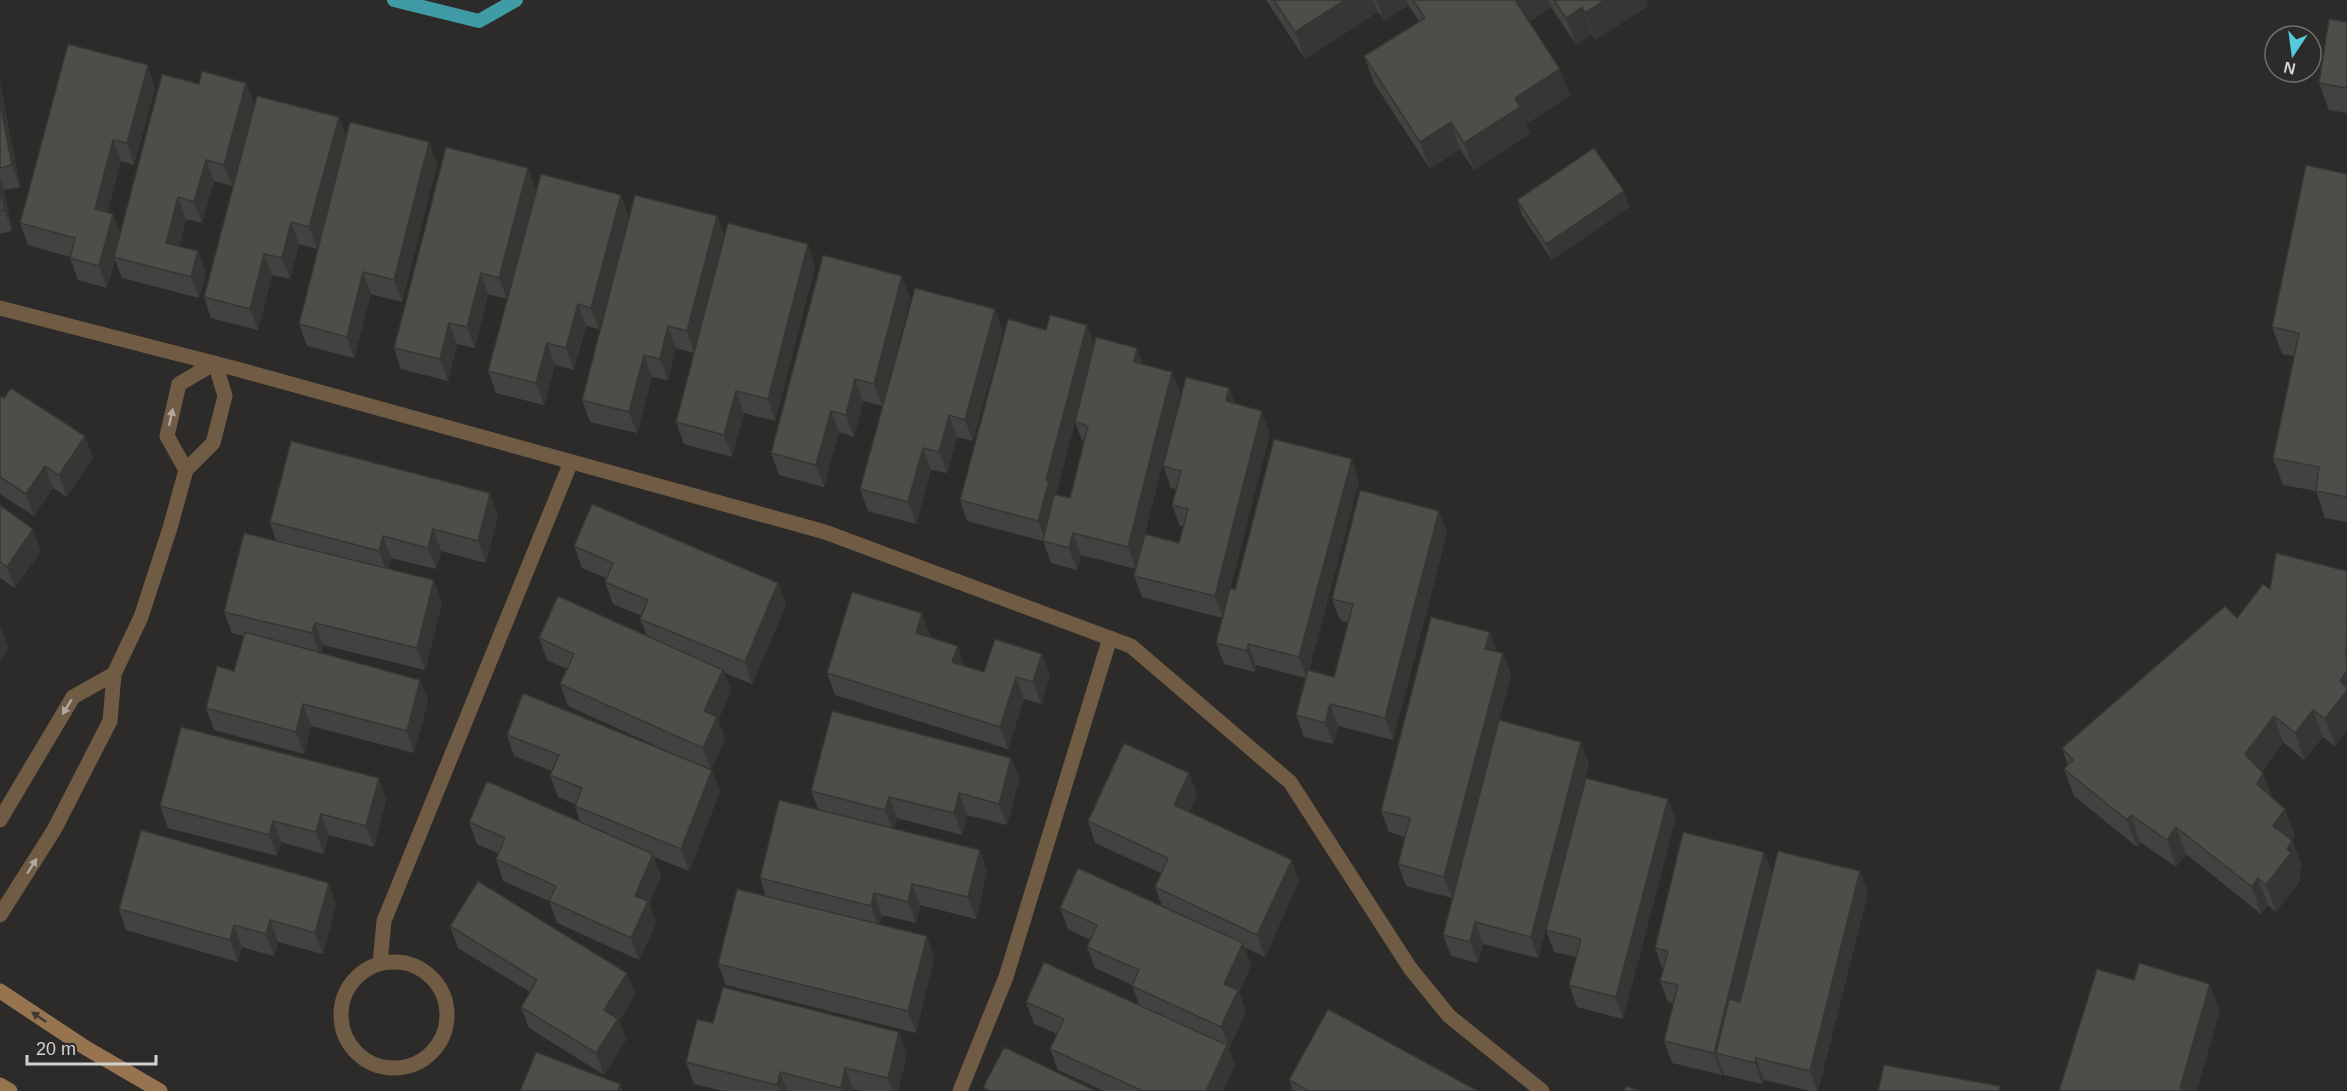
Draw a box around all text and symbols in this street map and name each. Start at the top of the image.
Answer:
north arrow [2263,24,2323,84]
text: N [2282,59,2297,78]
one-way arrow [167,407,176,426]
one-way arrow [62,699,73,715]
one-way arrow [26,858,37,874]
one-way arrow [30,1011,47,1022]
scale bar [27,1028,156,1066]
text: 20 m [36,1039,76,1059]

